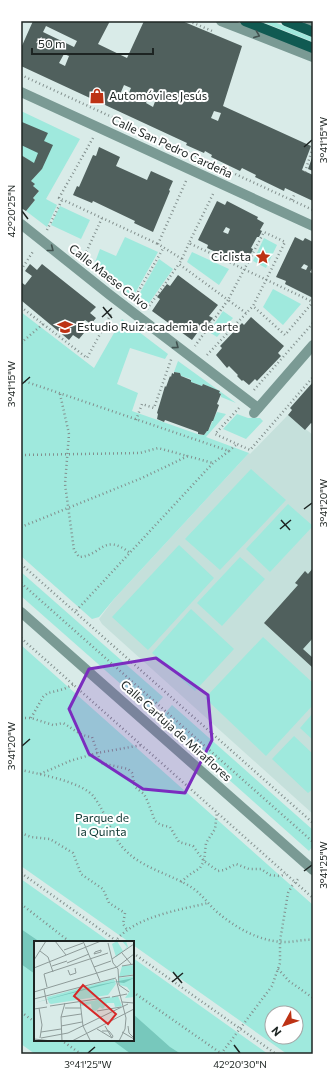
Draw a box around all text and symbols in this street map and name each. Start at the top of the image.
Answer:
scale bar [32,30,153,56]
one-way arrow [254,31,261,39]
text: 50 m [38,36,66,50]
shop icon: Automóviles Jesús [88,87,106,105]
place label: Automóviles Jesús [109,88,207,103]
street label: Calle San Pedro Cardeña [110,112,235,180]
text: 3°41'15"W [317,117,329,163]
text: 42°20'25"N [5,185,17,237]
street label: Calle Maese Calvo [67,241,153,312]
one-way arrow [47,244,54,251]
place icon: Ciclista [254,248,272,266]
place label: Ciclista [211,249,251,263]
school or university icon: Estudio Ruiz academia de arte [56,318,74,336]
place label: Estudio Ruiz academia de arte [77,319,238,333]
one-way arrow [172,341,179,348]
text: 3°41'15"W [5,361,17,407]
text: 3°41'20"W [317,479,329,527]
street label: Calle Cartuja de Miraflores [118,677,235,784]
text: 3°41'20"W [5,722,17,770]
park label: Parque de la Quinta [75,810,129,838]
text: 3°41'25"W [317,841,329,889]
inset map [34,941,134,1041]
north arrow [264,1005,304,1045]
text: N [268,1024,284,1039]
text: 3°41'25"W [64,1058,112,1070]
text: 42°20'30"N [213,1058,267,1070]

